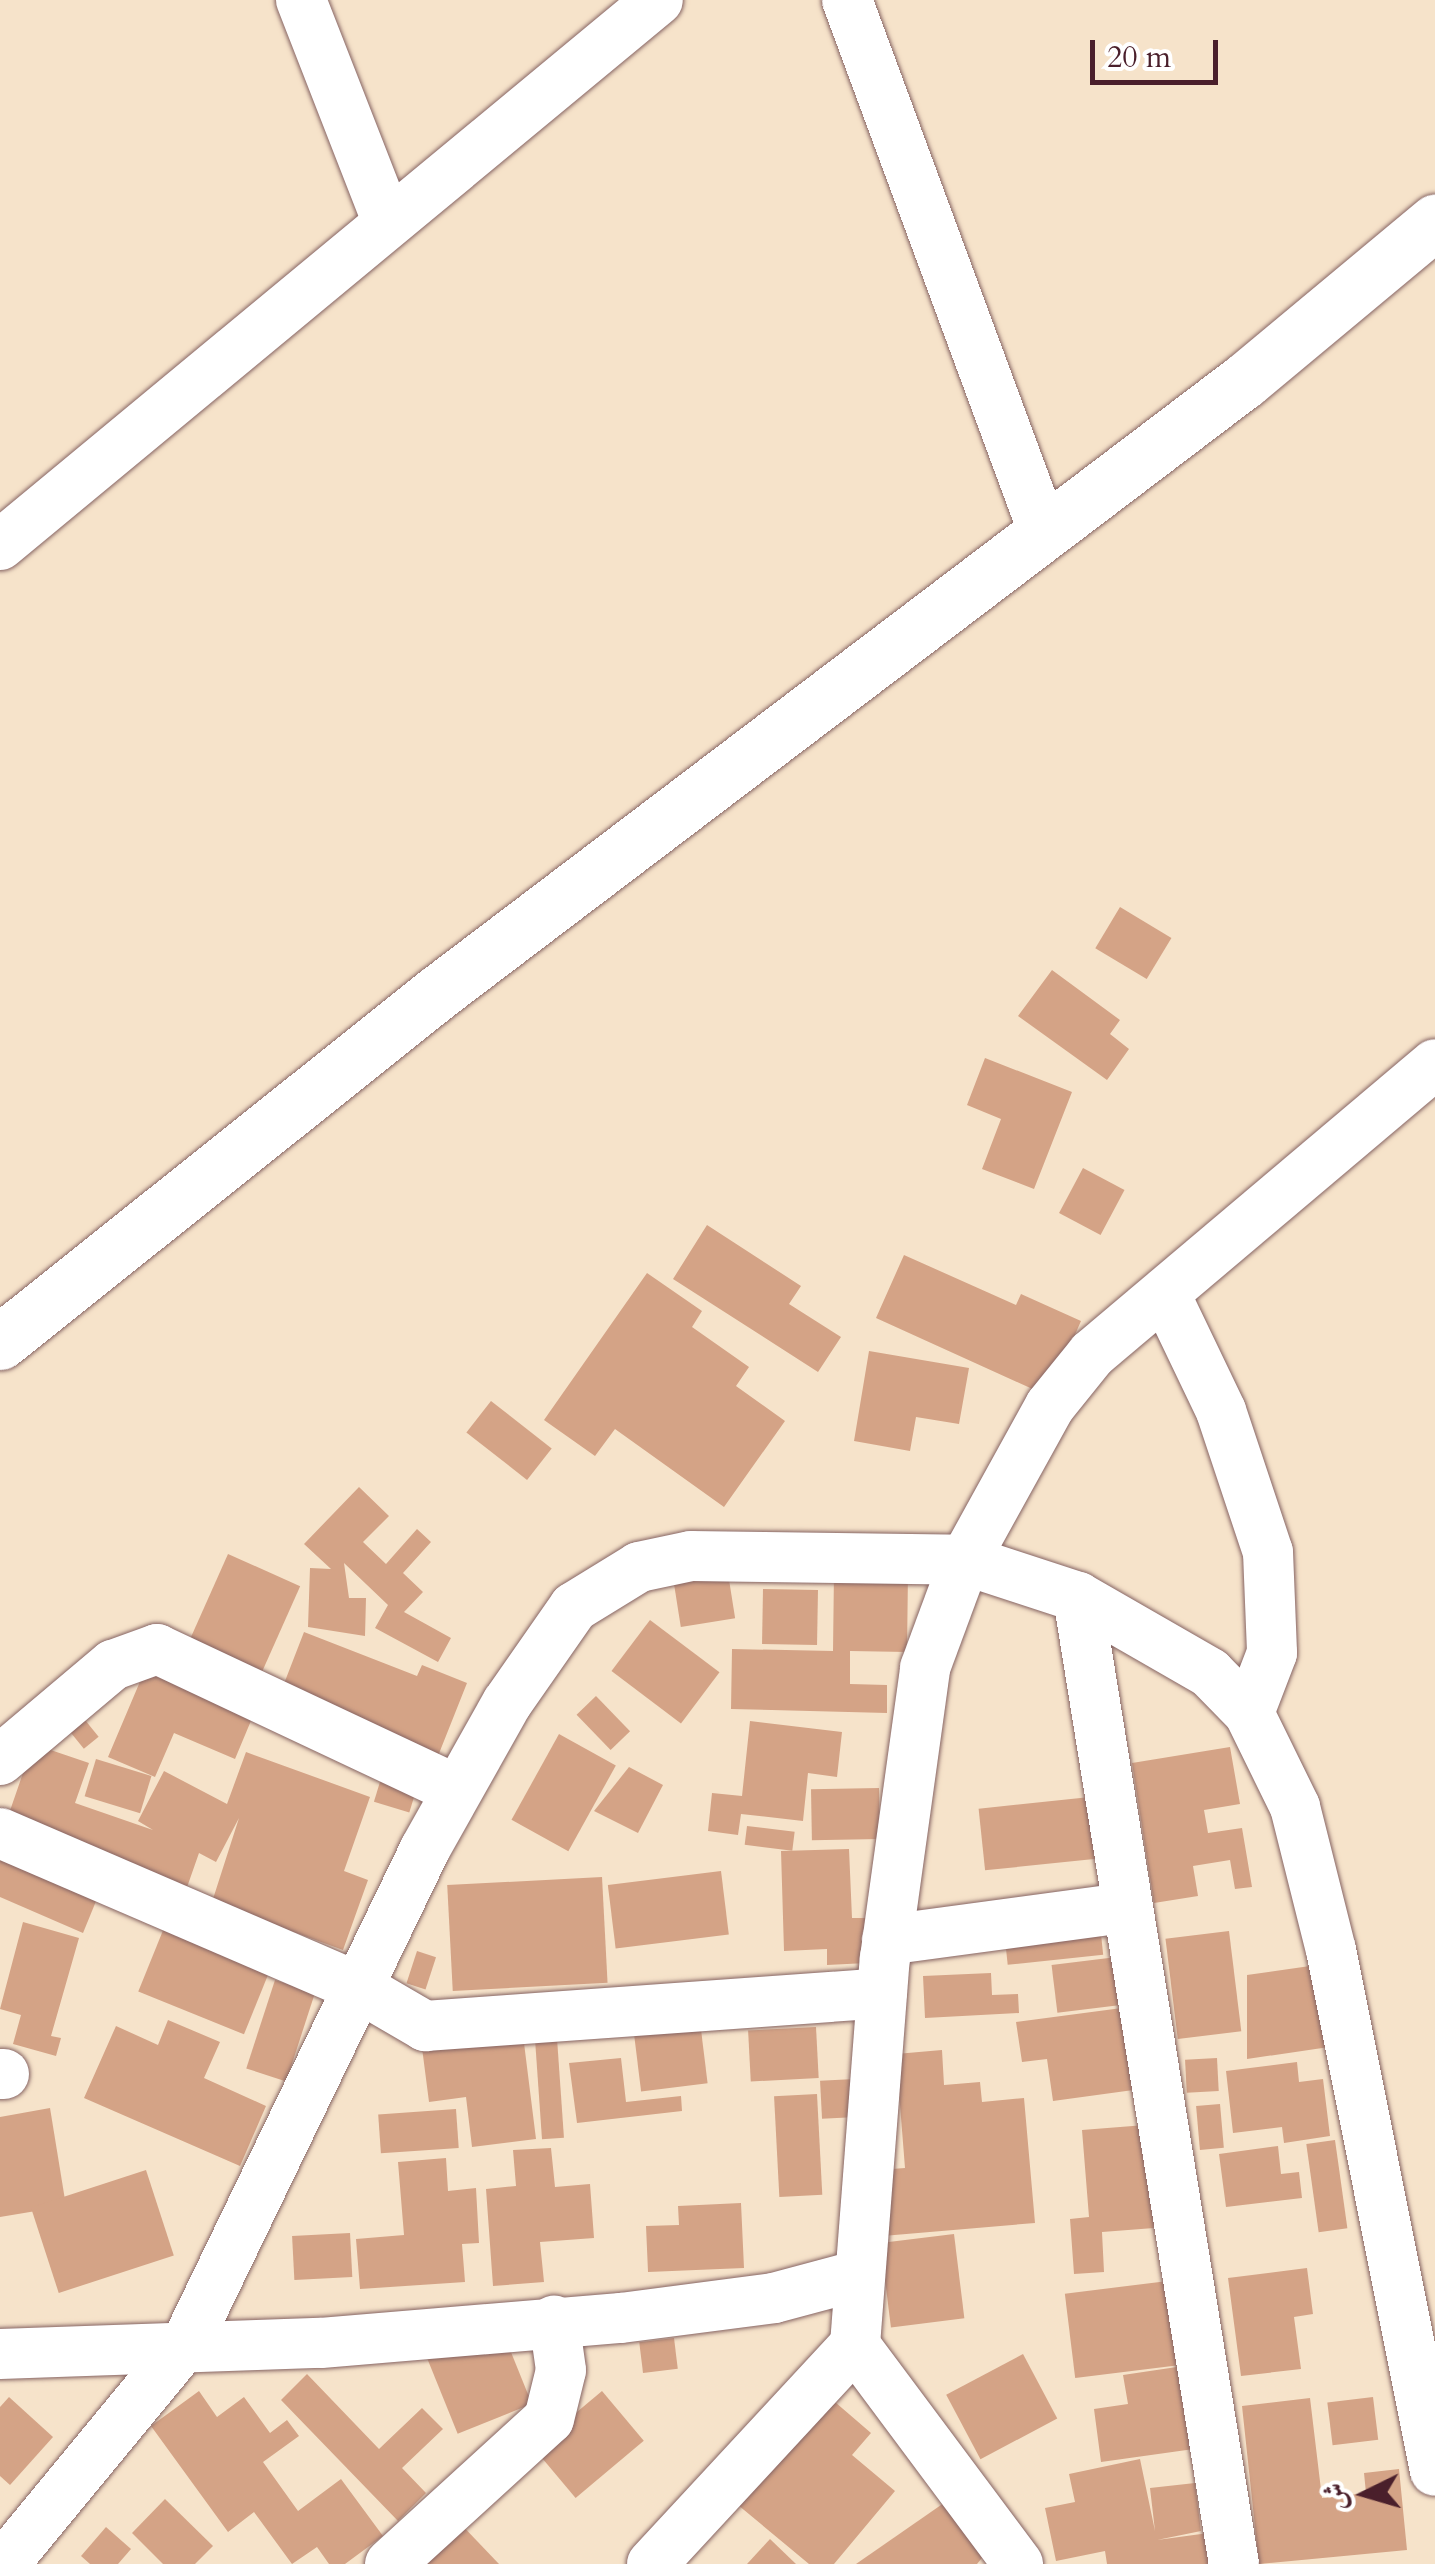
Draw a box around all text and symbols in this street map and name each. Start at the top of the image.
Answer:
scale bar [1095,20,1222,82]
text: 20 m [1107,37,1171,78]
north arrow [1315,2444,1415,2544]
text: ش [1315,2481,1355,2512]

